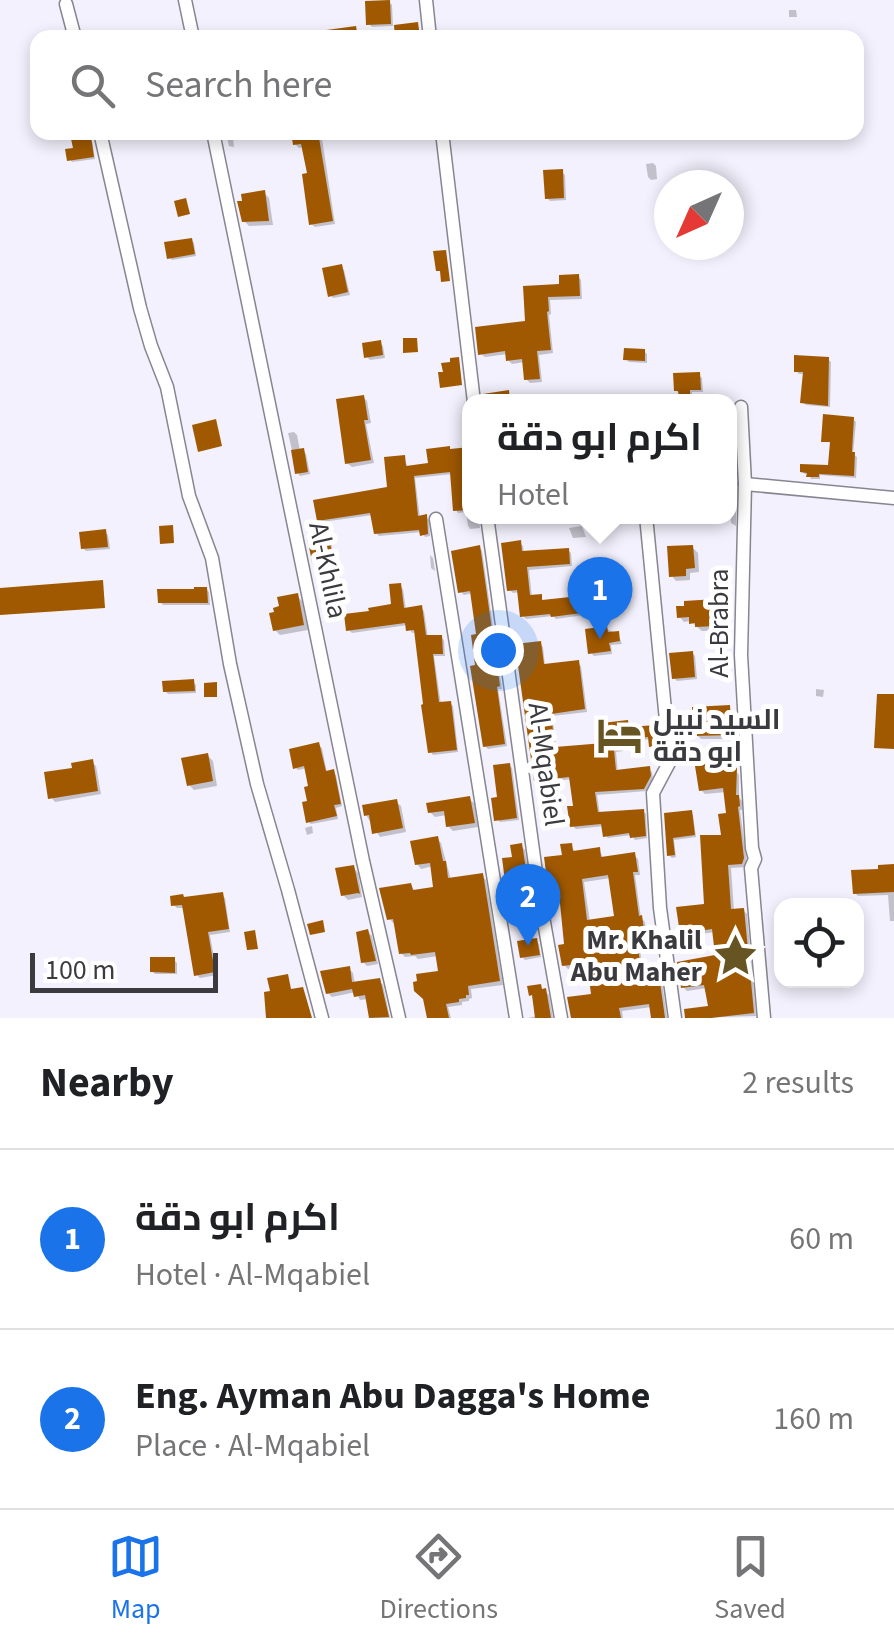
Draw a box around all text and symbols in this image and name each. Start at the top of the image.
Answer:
search box [30,30,864,140]
icon: search [65,58,120,113]
text: Search here [145,58,332,112]
north arrow [654,170,744,260]
popup [462,394,737,524]
text: اكرم ابو دقة [497,411,702,465]
text: Hotel [497,472,569,518]
street label: Al-Khlila [298,518,358,622]
pin: 1 [568,556,632,639]
street label: Al-Brabra [699,568,739,678]
your location [473,625,524,676]
street label: Al-Mqabiel [518,700,574,829]
place label: السيد نبيل ابو دقة [653,700,780,772]
hotel icon: السيد نبيل ابو دقة [596,711,644,759]
pin: 2 [496,864,560,946]
map controls [774,898,864,988]
button: locate [774,898,864,988]
place label: Mr. Khalil Abu Maher [570,920,703,992]
place icon: Mr. Khalil Abu Maher [711,931,759,979]
scale bar [30,948,218,993]
text: 100 m [45,950,116,990]
text: Nearby [40,1053,174,1113]
text: 2 results [742,1060,854,1106]
text: اكرم ابو دقة [135,1191,340,1245]
text: 1 [64,1216,81,1262]
text: 60 m [789,1216,854,1262]
text: Hotel · Al-Mqabiel [135,1252,370,1298]
text: Eng. Ayman Abu Dagga's Home [135,1369,651,1423]
text: 2 [64,1396,81,1442]
text: 160 m [773,1396,854,1442]
text: Place · Al-Mqabiel [135,1423,370,1469]
tab: Map [108,1529,163,1629]
tab: Directions [380,1529,498,1629]
tab: Saved [714,1529,786,1629]

